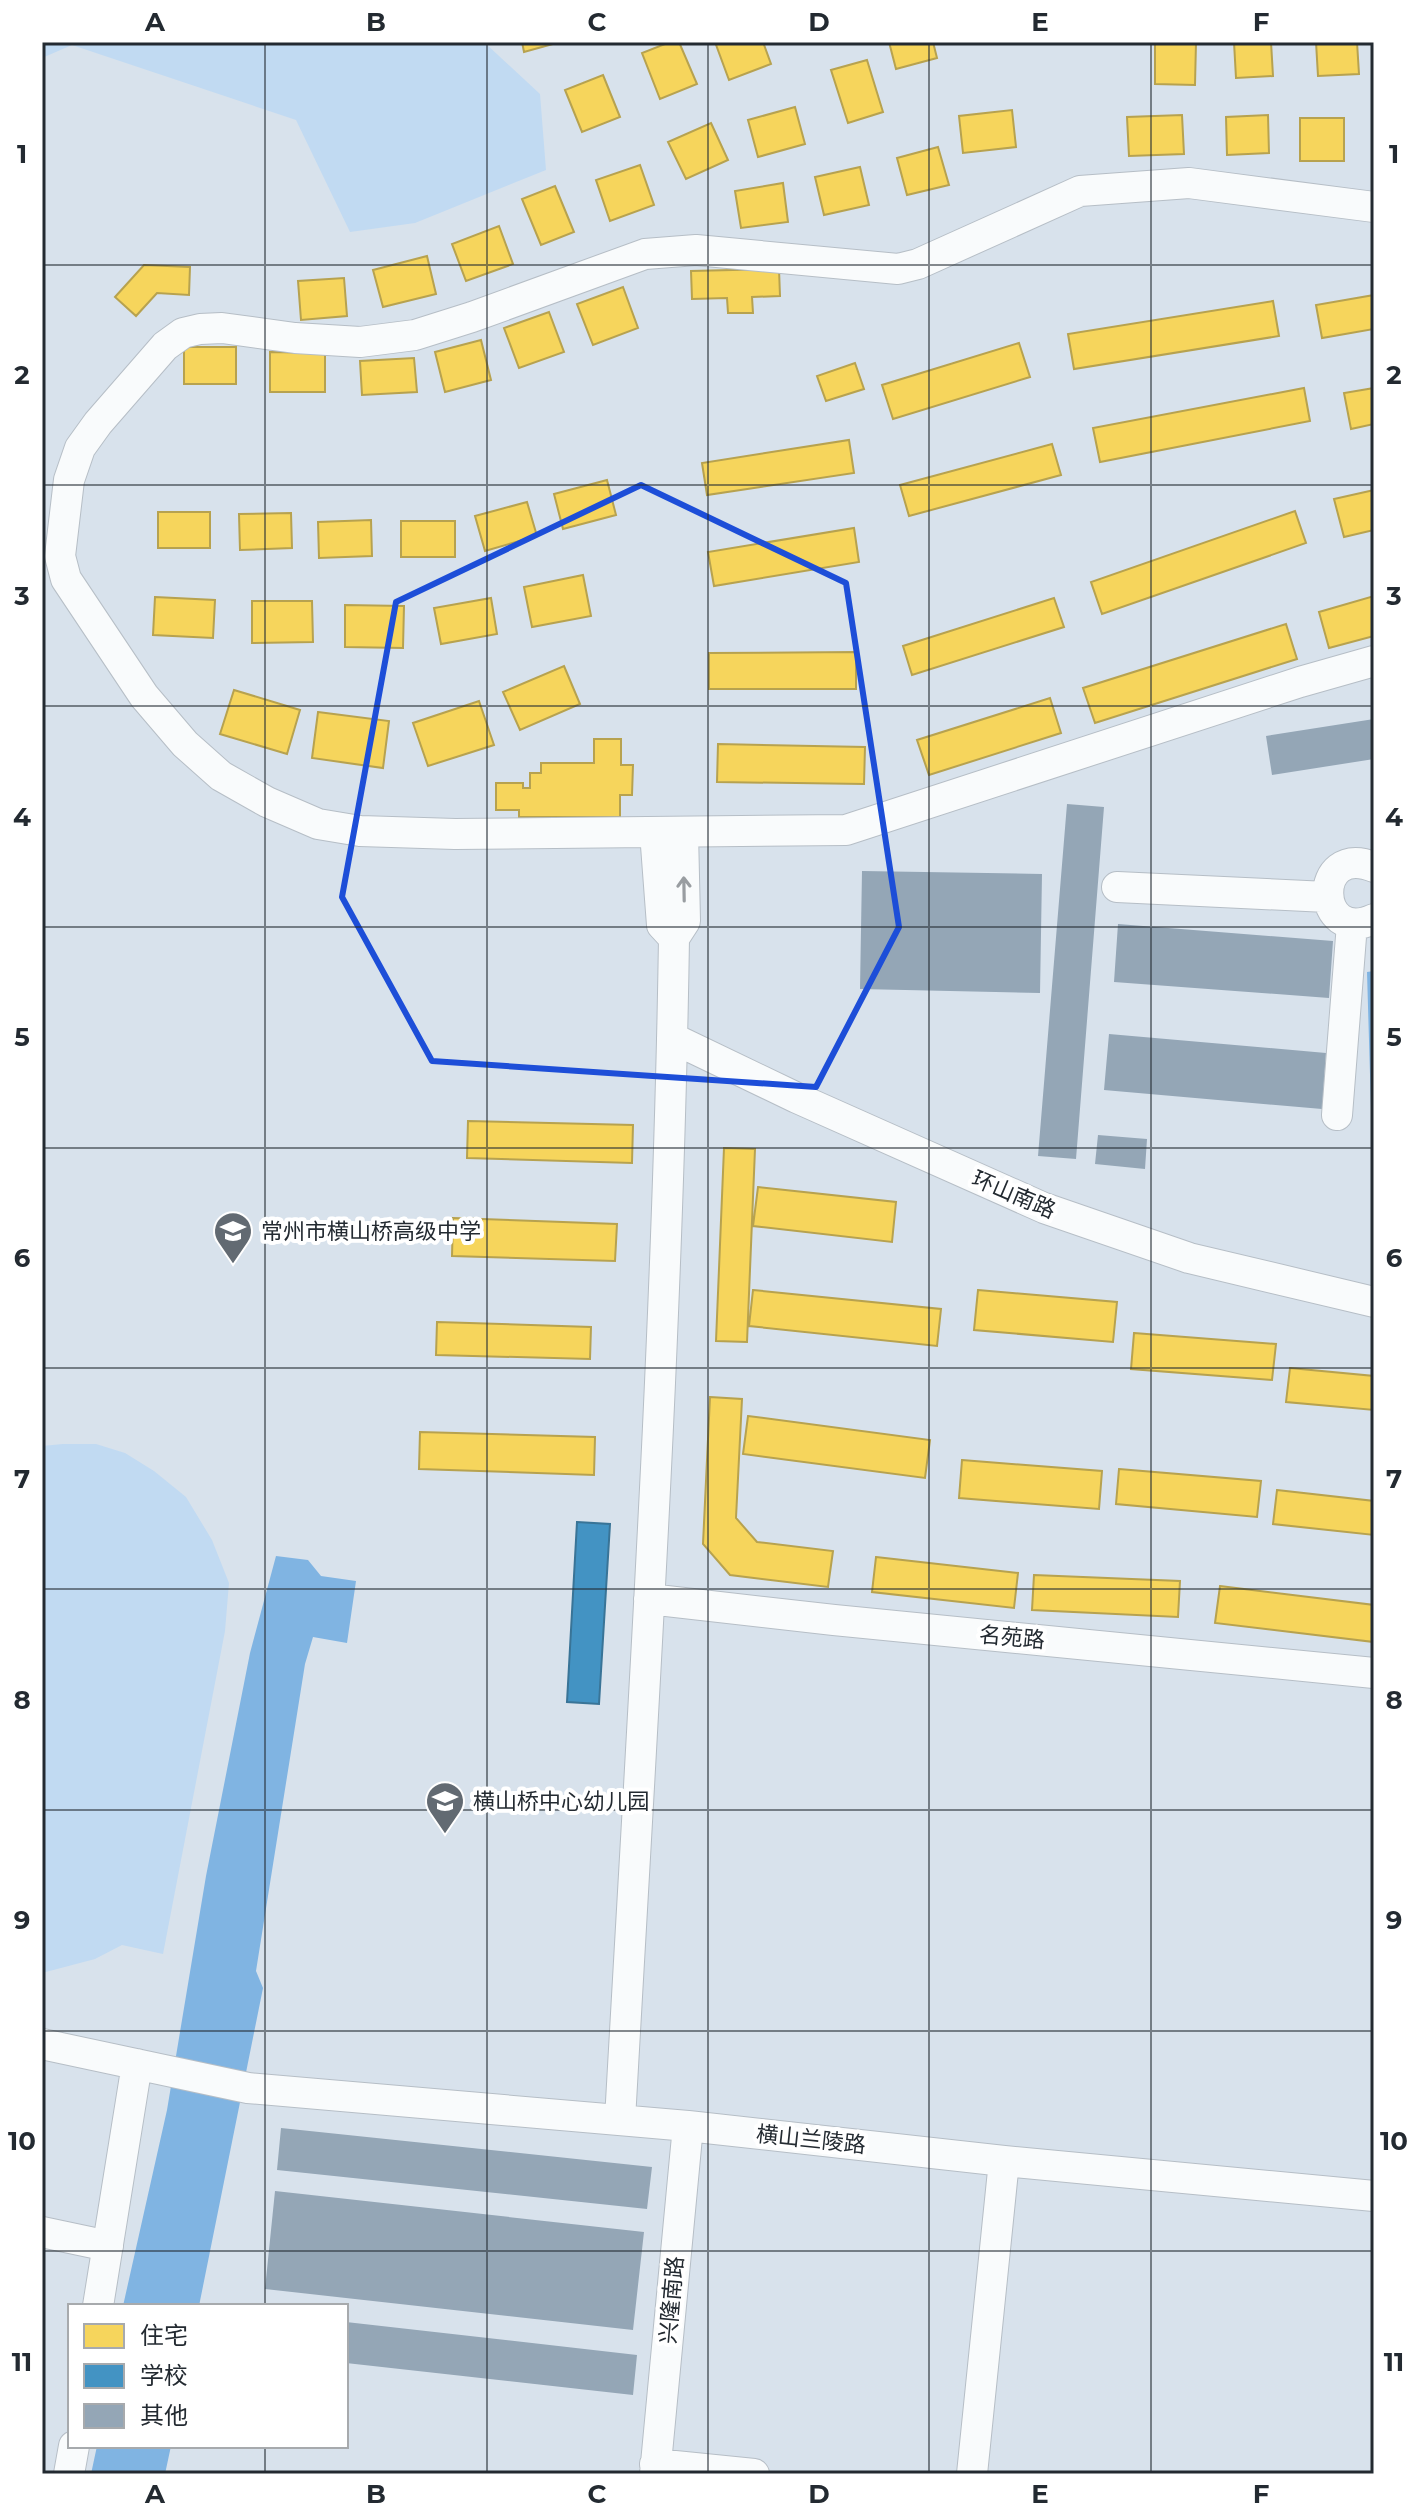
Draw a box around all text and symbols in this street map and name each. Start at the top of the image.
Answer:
text: A [144,6,166,38]
text: B [366,6,386,38]
text: C [588,6,607,38]
text: D [808,6,830,38]
text: E [1031,6,1049,38]
text: F [1253,6,1269,38]
text: 1 [17,138,27,170]
text: 1 [1389,138,1399,170]
text: 2 [14,359,30,391]
text: 2 [1386,359,1402,391]
text: 3 [13,580,30,612]
text: 3 [1385,580,1402,612]
text: 4 [13,801,31,833]
text: 4 [1385,801,1403,833]
one-way arrow [676,876,692,903]
text: 5 [14,1021,30,1053]
text: 5 [1386,1021,1402,1053]
street label: 环山南路 [968,1165,1060,1224]
school or university icon: 常州市横山桥高级中学 [212,1210,254,1265]
place label: 常州市横山桥高级中学 [261,1218,481,1245]
text: 6 [14,1242,31,1274]
text: 6 [1386,1242,1403,1274]
text: 7 [14,1463,30,1495]
text: 7 [1386,1463,1402,1495]
street label: 名苑路 [978,1621,1046,1654]
text: 8 [13,1684,31,1716]
text: 8 [1385,1684,1403,1716]
school or university icon: 横山桥中心幼儿园 [424,1780,466,1835]
place label: 横山桥中心幼儿园 [473,1788,649,1815]
text: 9 [14,1904,30,1936]
text: 9 [1386,1904,1402,1936]
street label: 横山兰陵路 [755,2120,867,2159]
text: 10 [8,2125,36,2157]
text: 10 [1380,2125,1408,2157]
street label: 兴隆南路 [654,2255,689,2345]
legend [68,2304,348,2448]
text: 住宅 [140,2321,188,2350]
text: 11 [12,2346,32,2378]
text: 11 [1384,2346,1404,2378]
text: 学校 [140,2361,188,2390]
text: 其他 [140,2401,188,2430]
text: A [144,2478,166,2510]
text: B [366,2478,386,2510]
text: C [588,2478,607,2510]
text: D [808,2478,830,2510]
text: E [1031,2478,1049,2510]
text: F [1253,2478,1269,2510]

